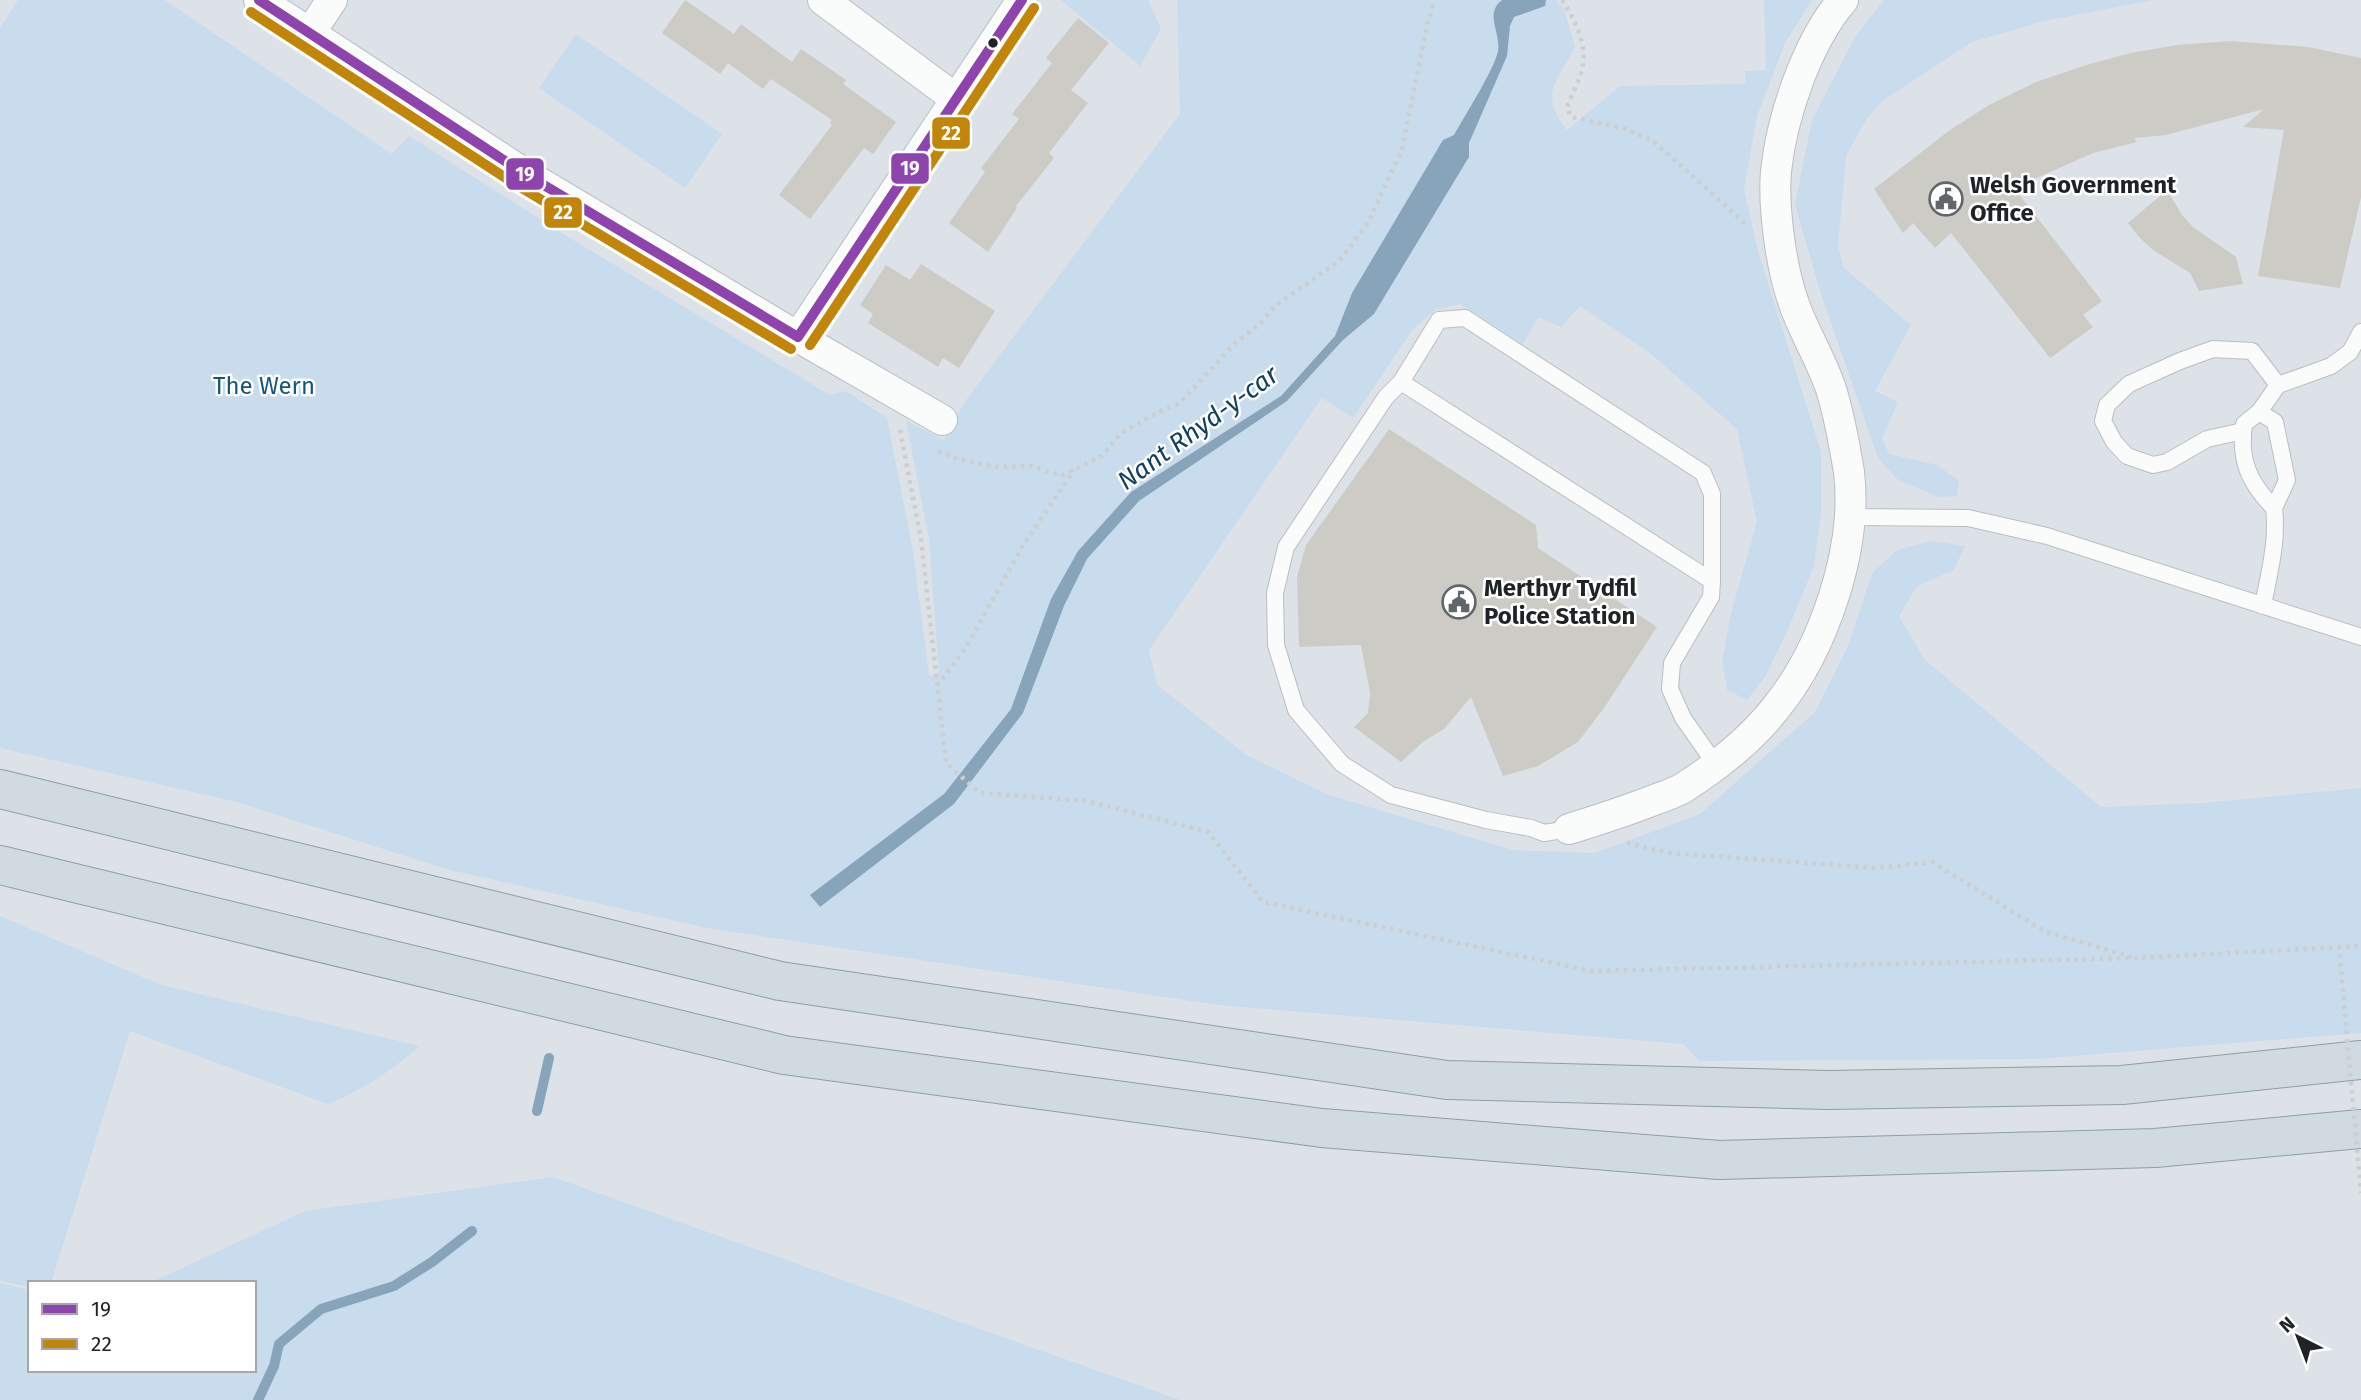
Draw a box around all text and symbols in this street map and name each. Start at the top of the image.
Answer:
unlabelled marker [986,36,1000,50]
line badge: 22 [931,116,971,150]
text: 22 [941,122,961,145]
line badge: 19 [890,152,930,185]
line badge: 19 [505,157,545,191]
text: 19 [900,157,920,180]
text: 19 [515,163,535,186]
place label: Welsh Government Office [1970,171,2177,227]
public building icon: Welsh Government Office [1927,180,1965,218]
line badge: 22 [543,196,583,229]
text: 22 [553,201,573,224]
water label: Nant Rhyd-y-car [1112,359,1285,497]
park label: The Wern [213,372,315,400]
place label: Merthyr Tydfil Police Station [1484,574,1637,630]
public building icon: Merthyr Tydfil Police Station [1440,583,1478,621]
legend [28,1281,256,1372]
text: 19 [91,1296,111,1322]
north arrow [2263,1302,2333,1372]
text: N [2275,1312,2299,1338]
text: 22 [91,1331,112,1357]

